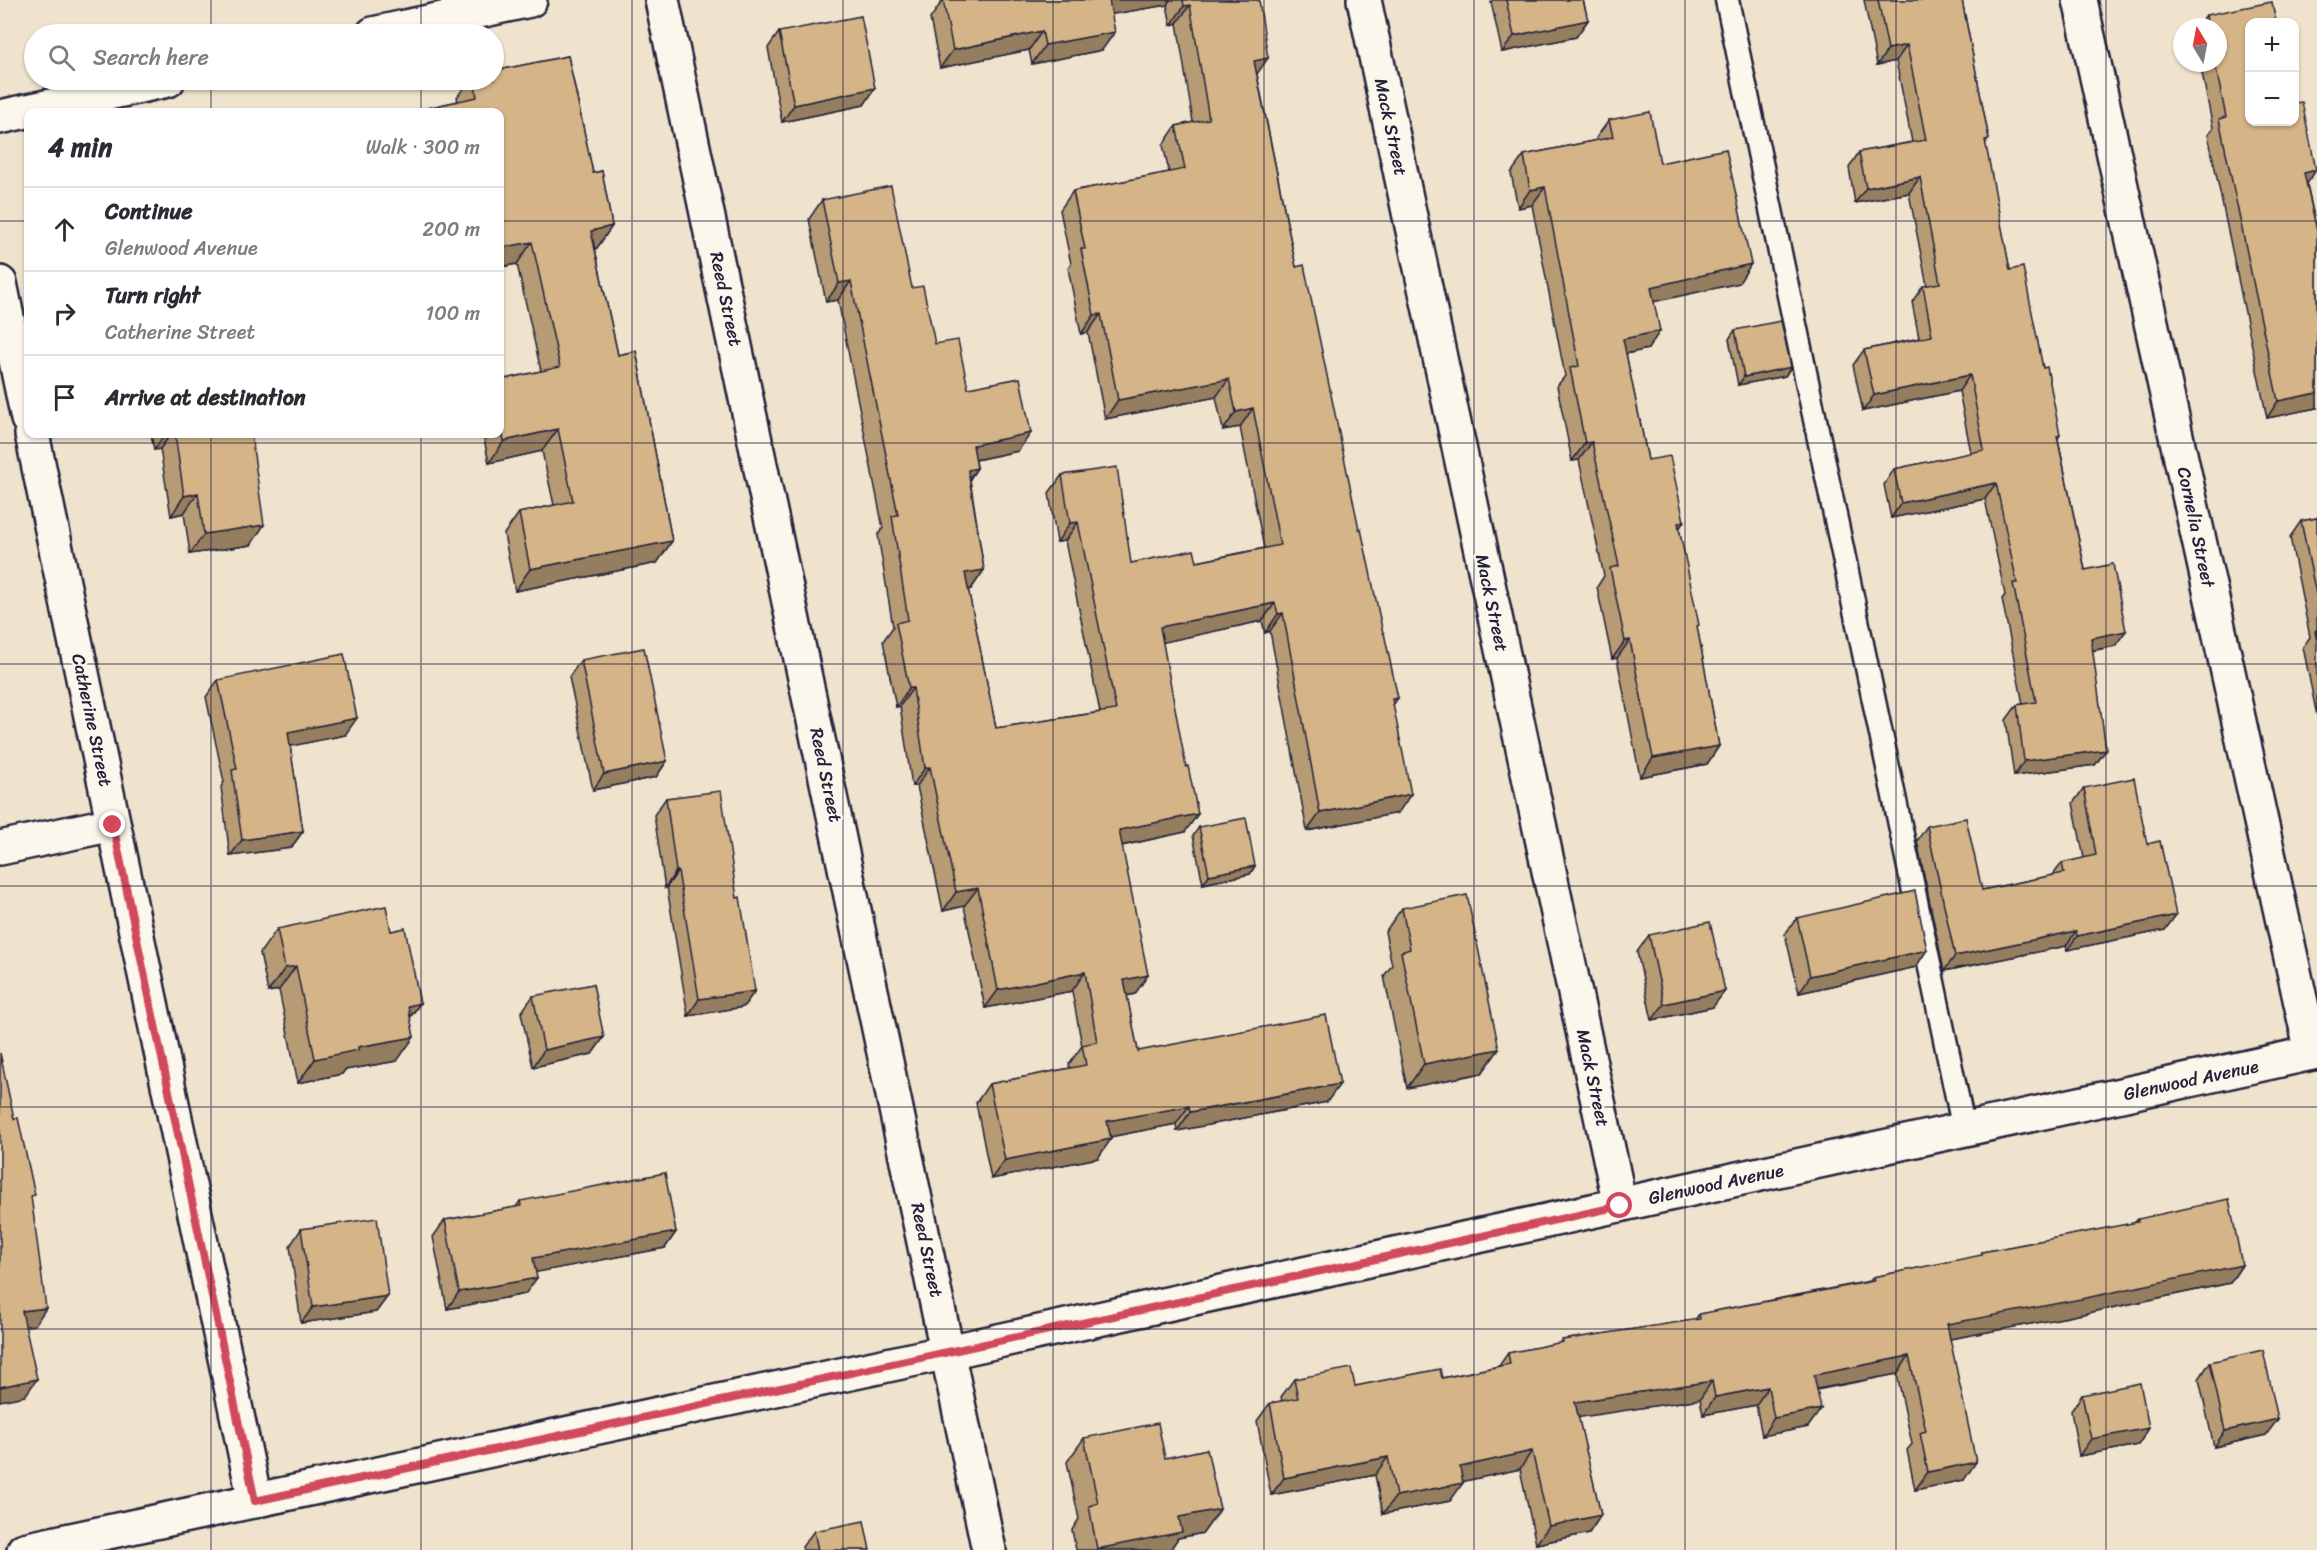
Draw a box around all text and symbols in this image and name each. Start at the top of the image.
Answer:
north arrow [2173,18,2227,72]
map controls [2245,18,2299,126]
button: + [2245,18,2299,72]
search box [24,24,504,90]
text: Search here [93,38,209,77]
icon: search [45,41,78,74]
button: − [2245,72,2299,126]
street label: Mack Street [1365,75,1417,179]
text: 4 min [48,124,112,170]
text: Walk · 300 m [366,130,480,165]
text: Continue [105,192,193,231]
text: 200 m [423,212,480,247]
icon: ahead [48,213,81,246]
text: Glenwood Avenue [105,231,258,266]
street label: Reed Street [700,249,752,349]
text: Turn right [105,276,200,315]
text: 100 m [426,296,480,331]
icon: right [48,297,81,330]
text: Catherine Street [105,315,255,350]
text: Arrive at destination [105,378,306,417]
icon: arrive [48,381,81,414]
street label: Cornelia Street [2168,464,2225,591]
street label: Mack Street [1466,551,1518,655]
street label: Catherine Street [62,651,122,790]
street label: Reed Street [800,725,852,825]
route end [99,811,125,837]
street label: Mack Street [1567,1026,1619,1130]
street label: Glenwood Avenue [2120,1050,2262,1110]
street label: Glenwood Avenue [1645,1154,1787,1214]
route start [1606,1192,1632,1218]
street label: Reed Street [901,1200,953,1300]

